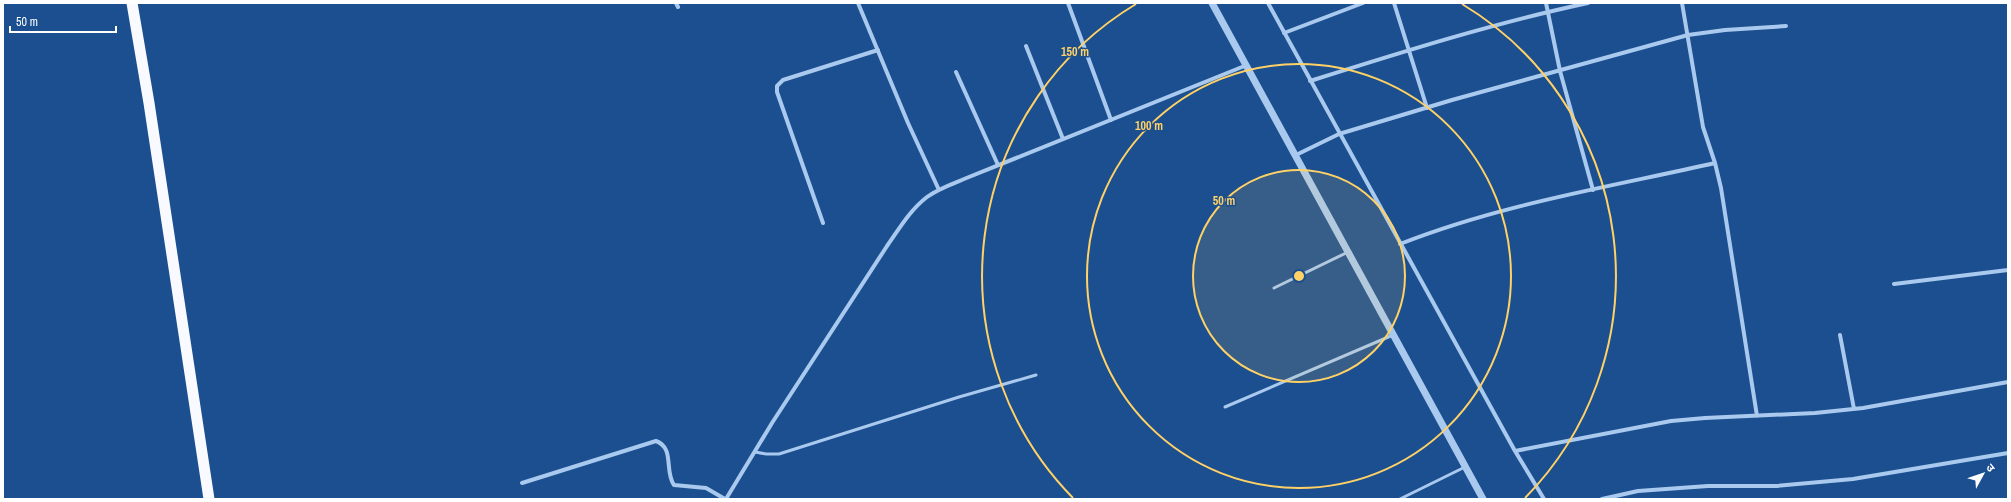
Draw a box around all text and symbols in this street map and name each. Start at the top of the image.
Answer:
scale bar [10,8,116,34]
text: 50 m [16,14,38,30]
text: 150 m [1061,44,1089,60]
text: 100 m [1135,118,1163,134]
text: 50 m [1213,193,1235,209]
centre of rings [1292,269,1306,283]
north arrow [1963,454,2003,494]
text: उ [1983,461,1998,475]

